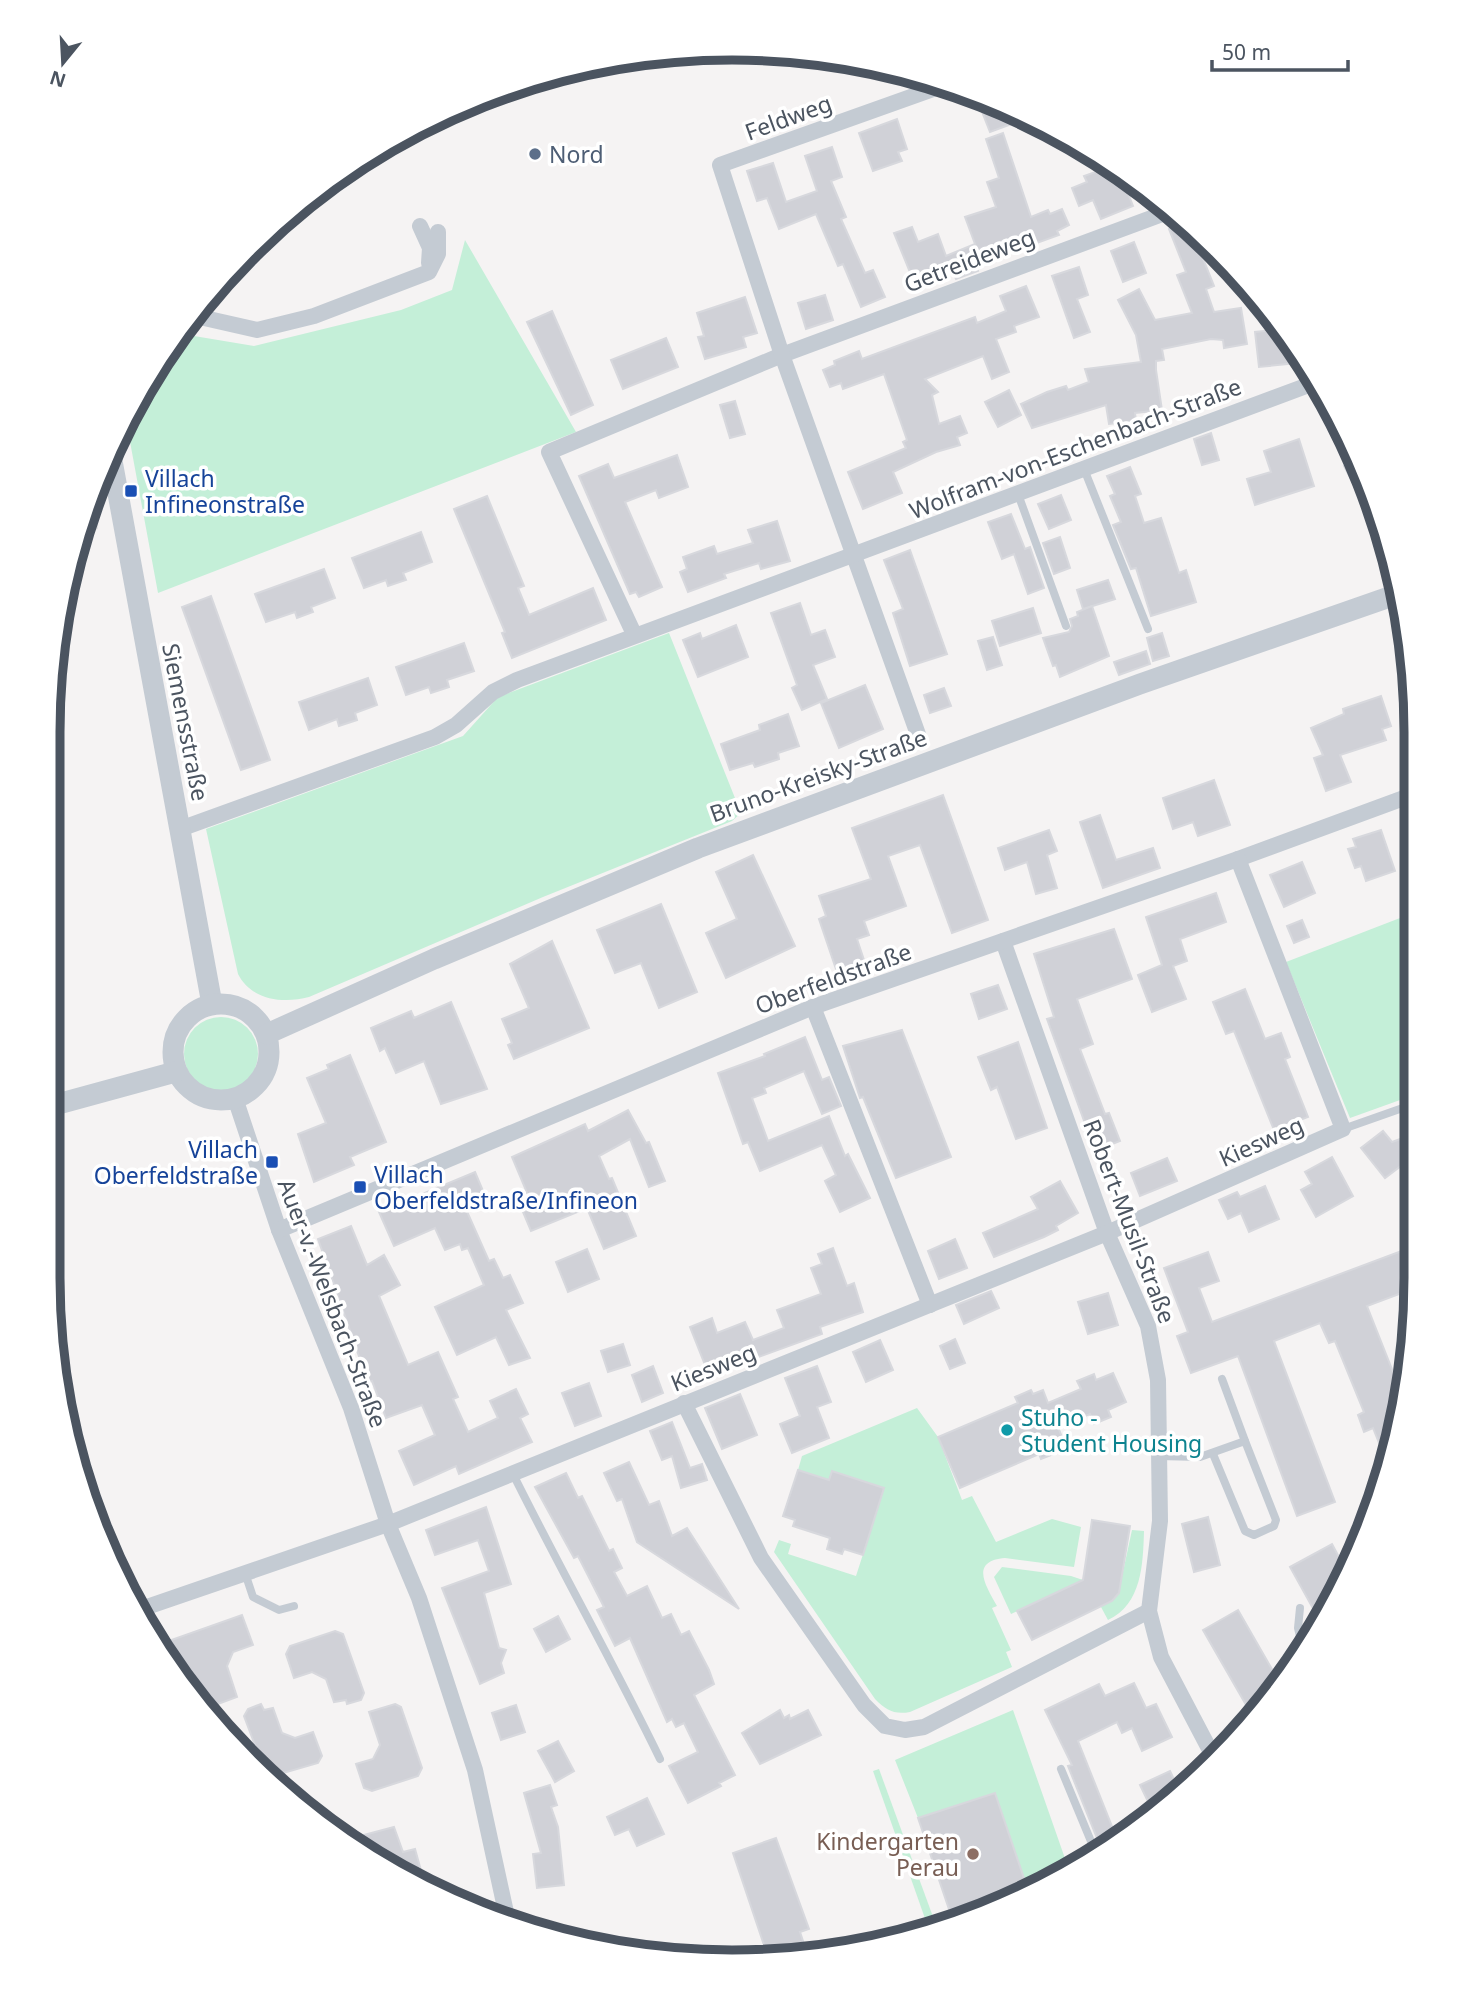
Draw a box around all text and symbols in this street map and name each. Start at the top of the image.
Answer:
north arrow [28,28,98,98]
scale bar [1212,28,1348,72]
text: 50 m [1222,38,1271,66]
text: N [46,64,69,94]
street label: Feldweg [740,87,836,147]
place label: Nord [549,138,604,170]
marker: Nord [527,146,543,162]
street label: Getreideweg [899,220,1039,300]
street label: Wolfram-von-Eschenbach-Straße [904,370,1246,526]
place label: Villach Infineonstraße [145,462,305,520]
marker: Villach Infineonstraße [123,483,139,499]
street label: Siemensstraße [155,640,217,804]
street label: Bruno-Kreisky-Straße [705,721,931,829]
street label: Oberfeldstraße [750,935,916,1021]
street label: Kiesweg [1214,1108,1308,1174]
street label: Robert-Musil-Straße [1076,1114,1184,1328]
place label: Villach Oberfeldstraße [94,1133,258,1191]
marker: Villach Oberfeldstraße [264,1154,280,1170]
place label: Villach Oberfeldstraße/Infineon [374,1158,638,1216]
street label: Auer-v.-Welsbach-Straße [271,1174,395,1432]
marker: Villach Oberfeldstraße/Infineon [352,1179,368,1195]
street label: Kiesweg [666,1335,760,1399]
place label: Stuho - Student Housing [1021,1401,1202,1459]
marker: Stuho - Student Housing [999,1422,1015,1438]
place label: Kindergarten Perau [816,1825,959,1883]
marker: Kindergarten Perau [965,1846,981,1862]

